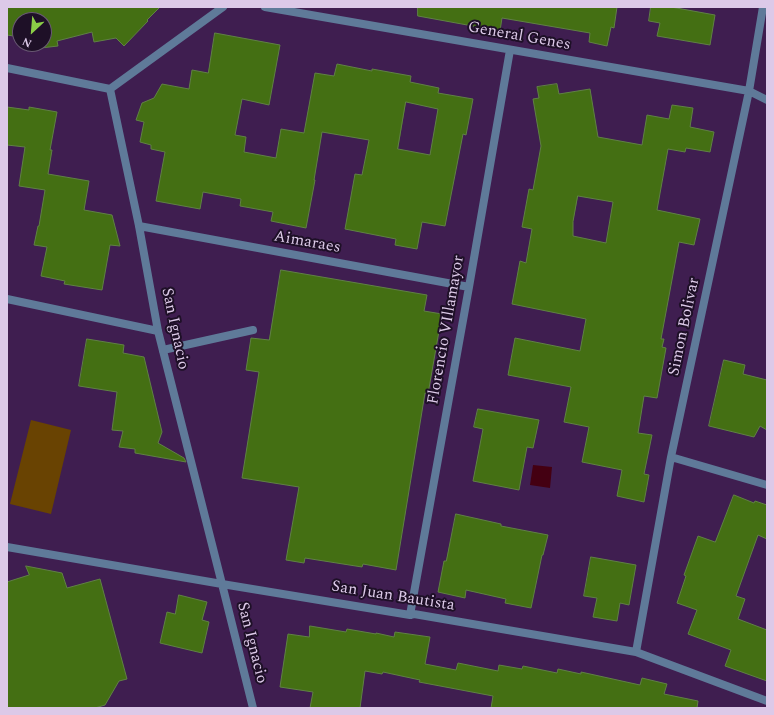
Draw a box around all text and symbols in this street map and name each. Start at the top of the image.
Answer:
north arrow [12,12,52,52]
street label: General Genes [466,19,572,55]
text: N [19,33,35,52]
street label: Aimaraes [272,228,342,258]
street label: Florencio VIllamayor [424,254,470,406]
street label: Simon Bolivar [665,276,705,378]
street label: San Ignacio [156,286,192,372]
street label: San Juan Bautista [330,578,456,616]
street label: San Ignacio [232,600,270,686]

